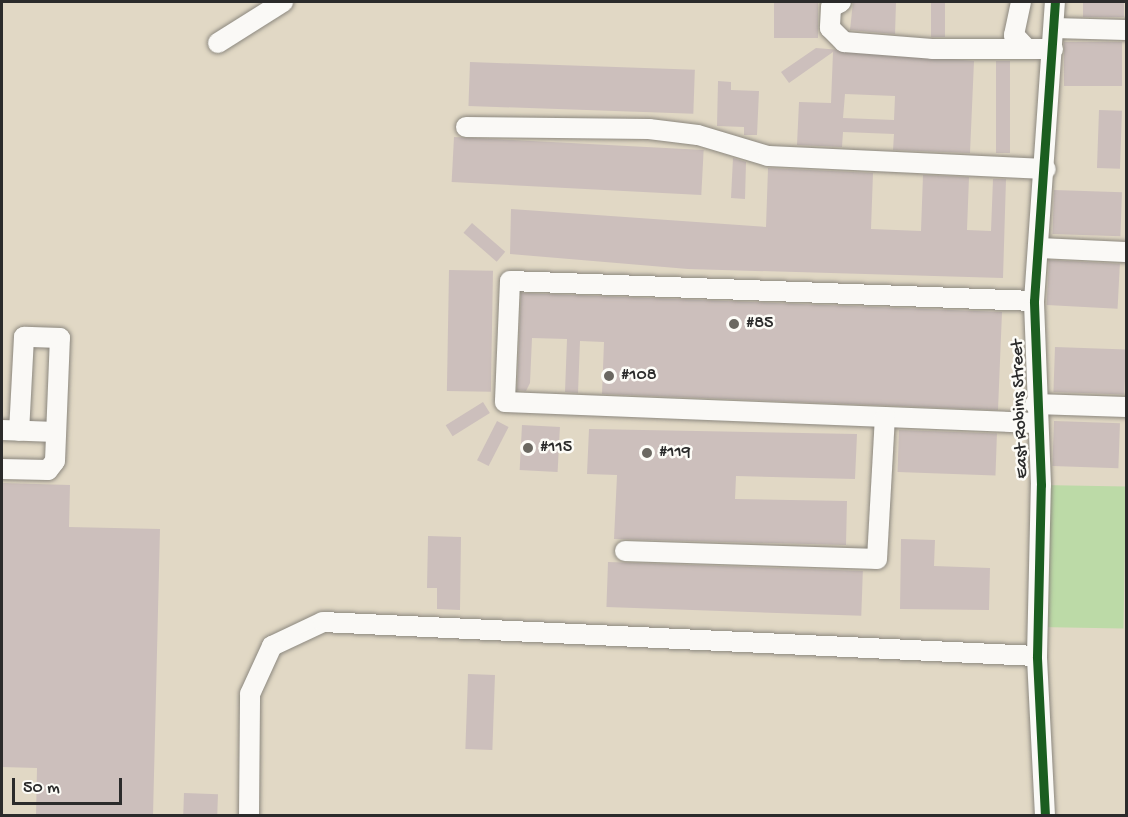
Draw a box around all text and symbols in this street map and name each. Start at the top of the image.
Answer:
place label: #85 [746,313,774,335]
marker: #85 [727,317,741,331]
street label: East Robins Street [1008,339,1034,479]
place label: #108 [621,365,657,387]
marker: #108 [602,369,616,383]
place label: #115 [540,437,572,459]
marker: #115 [521,441,535,455]
place label: #119 [659,442,691,464]
marker: #119 [640,446,654,460]
scale bar [15,766,124,804]
text: 50 m [23,778,60,799]

